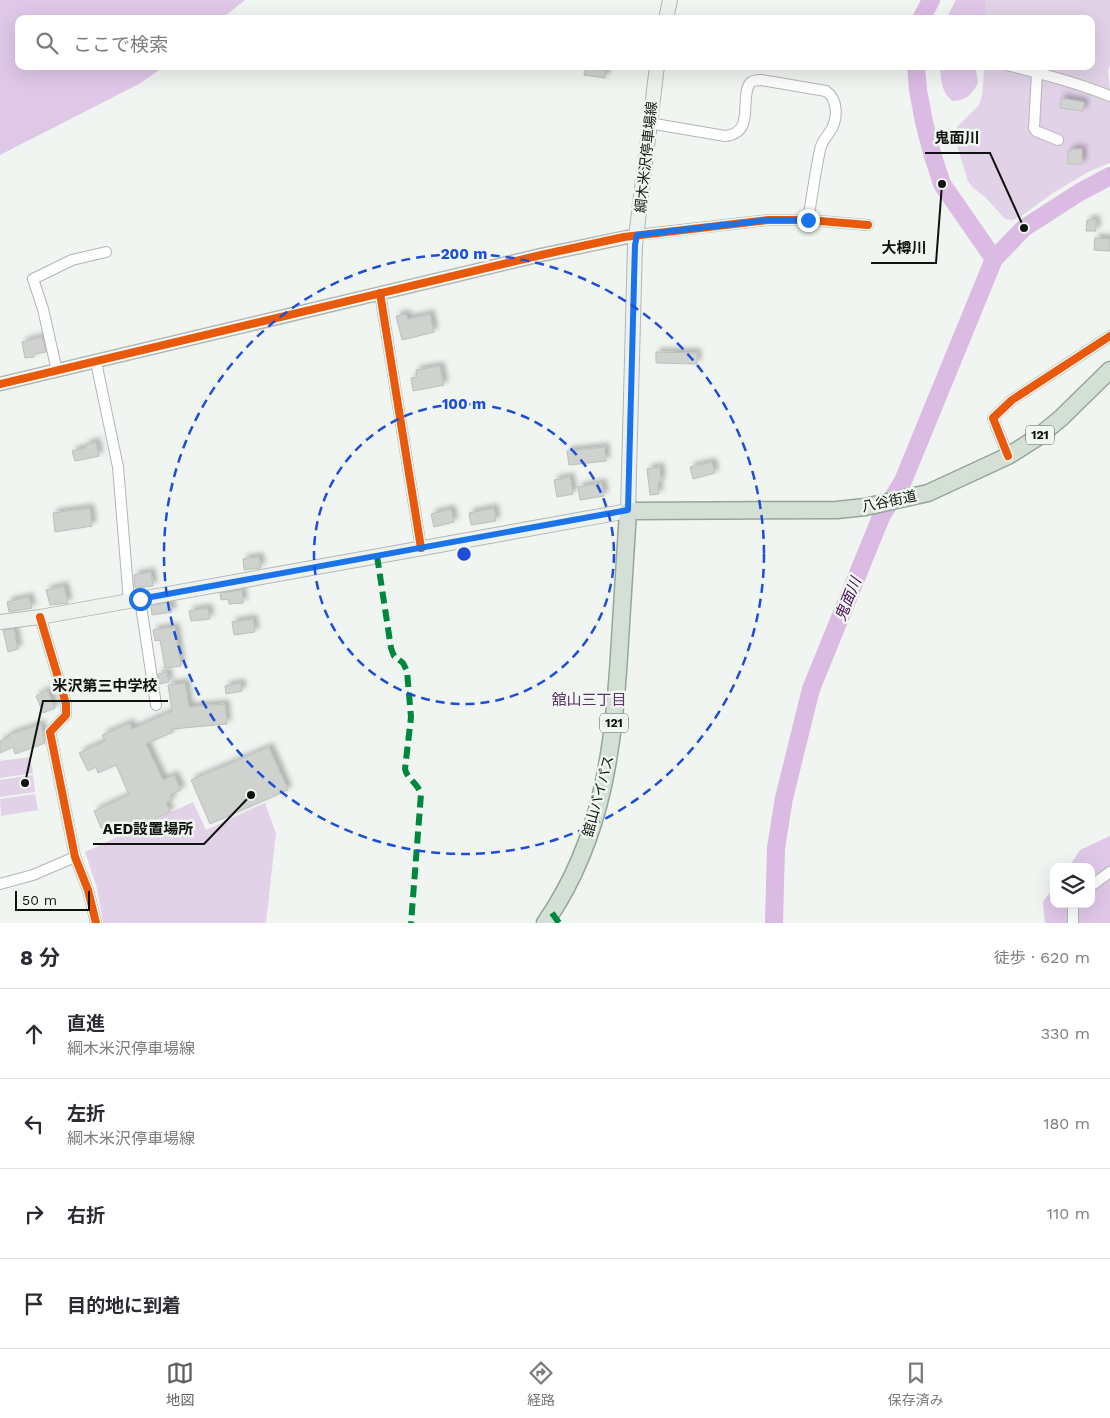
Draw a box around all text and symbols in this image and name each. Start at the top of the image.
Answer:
search box [15,15,1095,70]
icon: search [33,29,61,57]
text: ここで検索 [73,33,168,56]
street label: 綱木米沢停車場線 [632,100,660,214]
callout: 鬼面川 [925,123,990,153]
text: 鬼面川 [934,129,980,147]
route end [797,209,820,232]
callout: 大樽川 [871,233,936,263]
text: 大樽川 [881,239,927,257]
text: 200 m [441,245,487,263]
text: 100 m [442,395,486,413]
road number: 121 [1026,426,1054,444]
street label: 八谷街道 [860,487,918,515]
centre of rings [455,545,473,563]
water label: 鬼面川 [831,573,866,623]
route start [129,588,152,611]
callout: 米沢第三中学校 [43,671,168,701]
text: 米沢第三中学校 [52,677,158,695]
district label: 舘山三丁目 [551,691,627,709]
road number: 121 [600,714,628,732]
street label: 舘山バイパス [579,753,617,839]
callout: AED設置場所 [93,814,204,844]
text: AED設置場所 [103,820,193,838]
map controls [1050,863,1095,908]
button: layers [1050,863,1095,908]
scale bar [15,888,90,911]
text: 50 m [22,892,57,908]
text: 8 分 [20,945,60,970]
text: 徒歩 · 620 m [994,948,1090,967]
text: 直進 [67,1012,105,1035]
icon: ahead [20,1020,48,1048]
text: 330 m [1041,1024,1090,1043]
text: 綱木米沢停車場線 [67,1039,195,1058]
text: 左折 [67,1102,105,1125]
icon: left [20,1110,48,1138]
text: 180 m [1043,1114,1090,1133]
text: 綱木米沢停車場線 [67,1129,195,1148]
icon: right [20,1200,48,1228]
text: 右折 [67,1204,105,1227]
text: 110 m [1047,1204,1090,1223]
icon: arrive [20,1290,48,1318]
text: 目的地に到着 [67,1294,181,1317]
tab: 地図 [166,1359,194,1409]
tab: 経路 [527,1359,555,1409]
tab: 保存済み [888,1359,944,1409]

